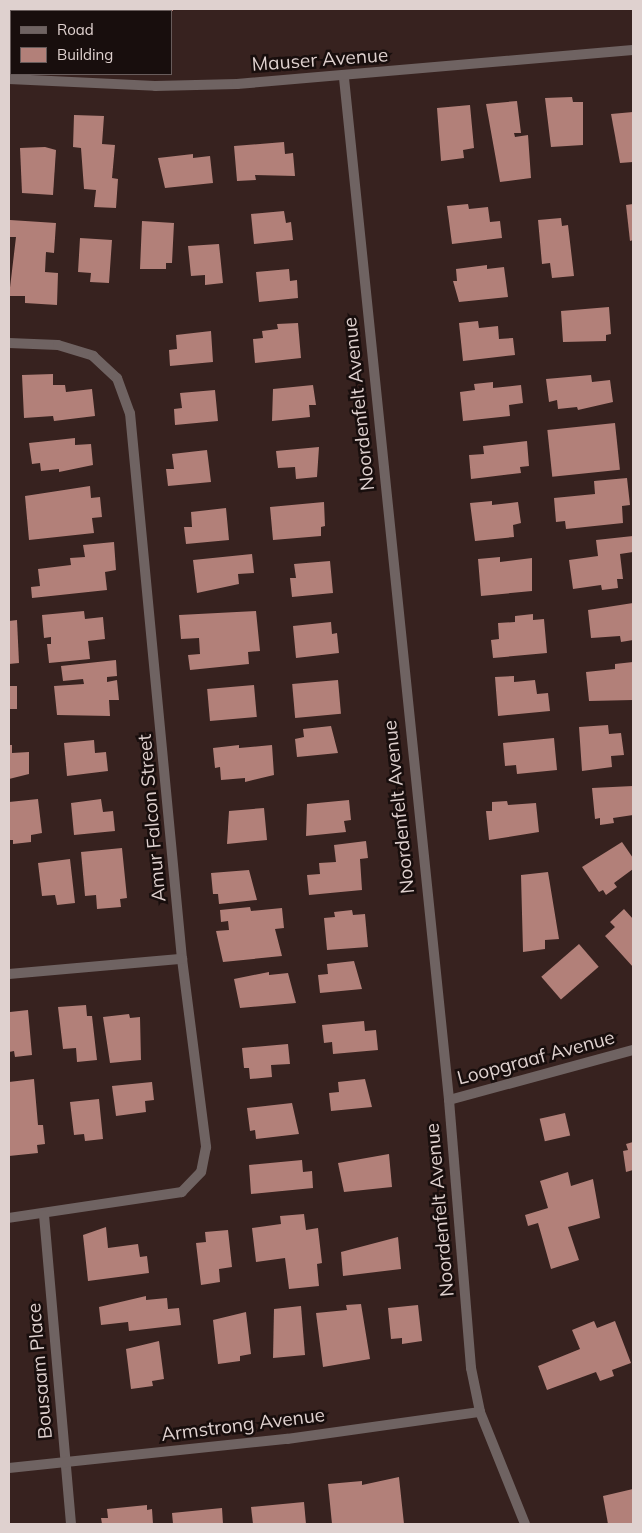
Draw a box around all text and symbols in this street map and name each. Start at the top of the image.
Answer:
legend [10,10,172,75]
text: Road [57,20,94,39]
street label: Mauser Avenue [251,44,389,76]
text: Building [57,45,113,64]
street label: Noordenfelt Avenue [339,316,379,492]
street label: Noordenfelt Avenue [379,719,419,895]
street label: Amur Falcon Street [133,733,171,903]
street label: Loopgraaf Avenue [455,1026,617,1090]
street label: Noordenfelt Avenue [421,1122,459,1298]
street label: Bousaam Place [23,1302,57,1440]
street label: Armstrong Avenue [160,1404,326,1446]

